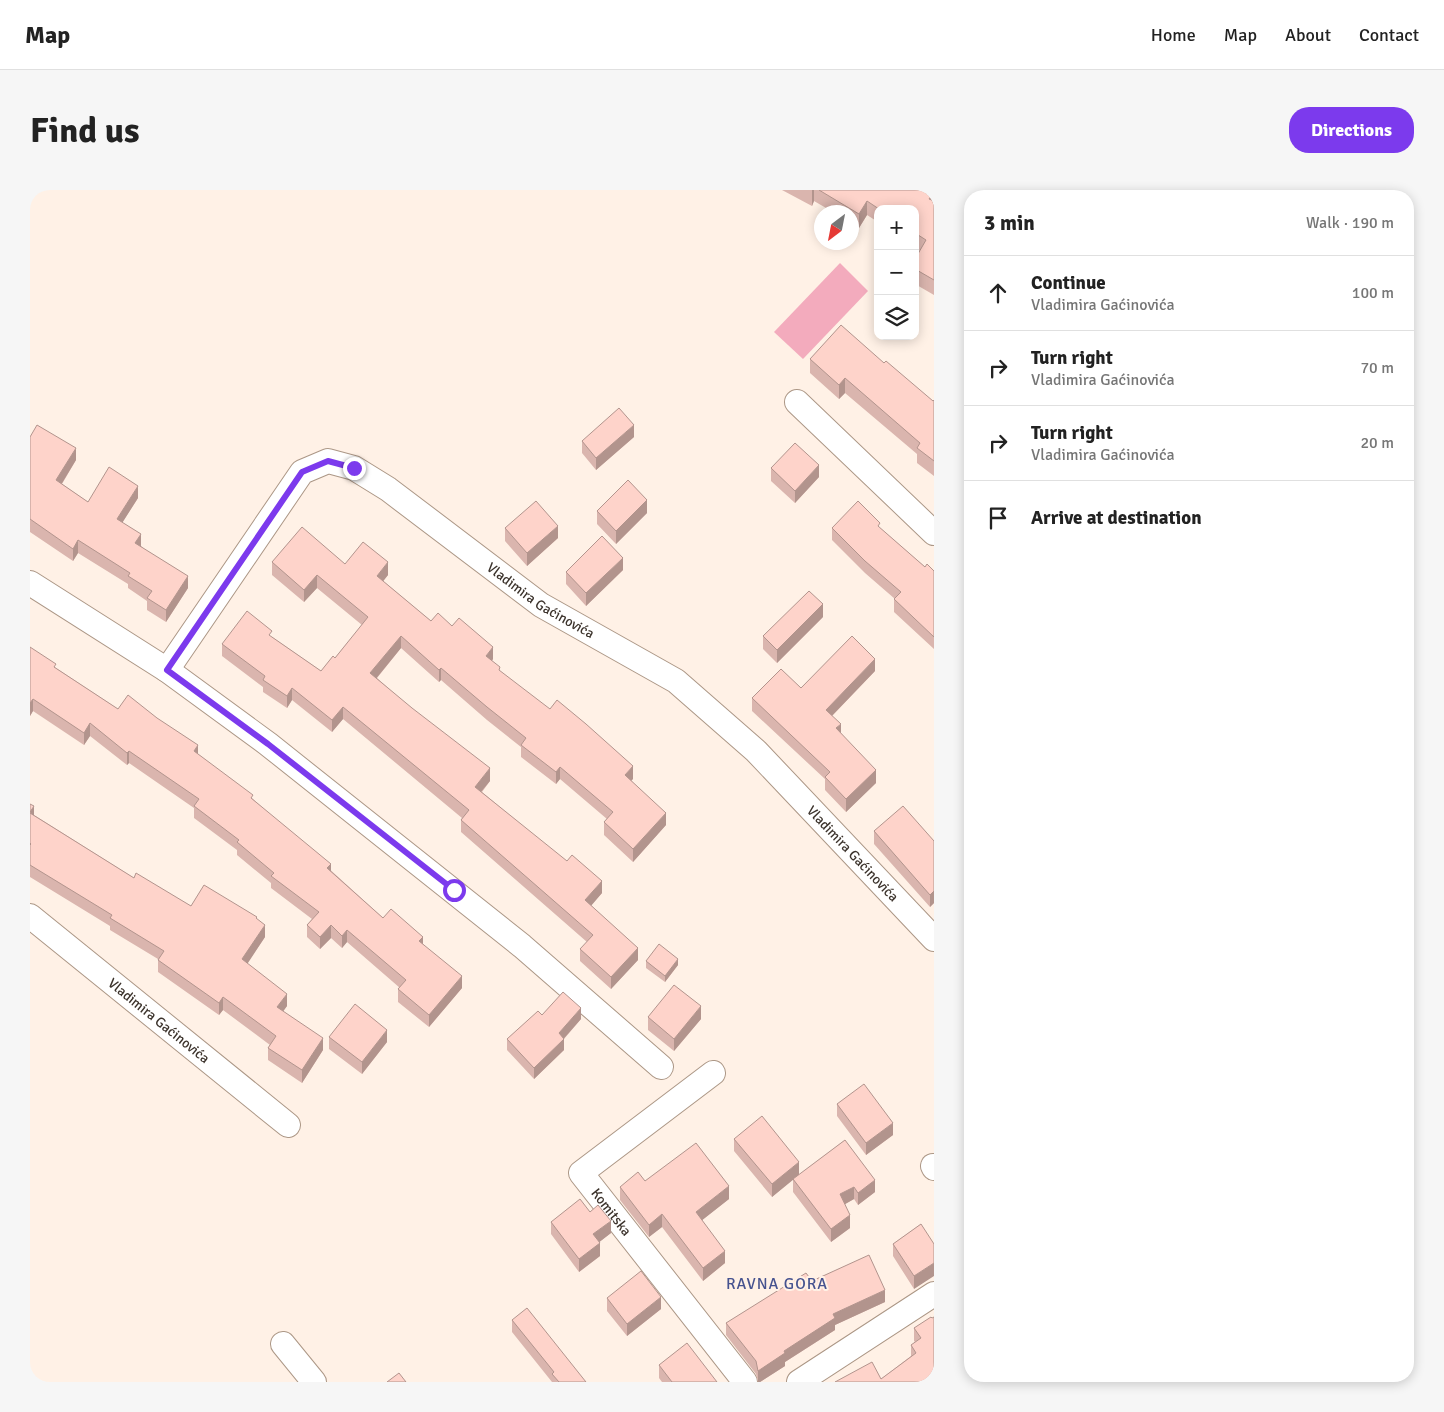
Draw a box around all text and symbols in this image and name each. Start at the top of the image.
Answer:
text: Map [25,20,70,50]
text: Home [1151,24,1196,46]
text: Map [1224,24,1257,46]
text: About [1285,24,1331,46]
text: Contact [1359,24,1419,46]
button: Directions [1289,107,1414,153]
text: Find us [30,109,140,152]
north arrow [814,205,859,250]
map controls [874,205,919,340]
button: + [874,205,919,250]
text: 3 min [984,210,1035,236]
text: Walk · 190 m [1306,213,1394,233]
button: − [874,250,919,295]
text: Continue [1031,271,1106,295]
icon: ahead [984,279,1012,307]
text: 100 m [1352,283,1394,303]
button: layers [874,295,919,340]
text: Vladimira Gaćinovića [1031,295,1175,315]
text: Turn right [1031,346,1113,370]
icon: right [984,354,1012,382]
text: 70 m [1360,358,1394,378]
text: Vladimira Gaćinovića [1031,370,1175,390]
text: Turn right [1031,421,1113,445]
icon: right [984,429,1012,457]
text: 20 m [1360,433,1394,453]
text: Vladimira Gaćinovića [1031,445,1175,465]
route end [343,457,366,480]
icon: arrive [984,504,1012,532]
text: Arrive at destination [1031,506,1202,530]
street label: Vladimira Gaćinovića [484,559,598,642]
street label: Vladimira Gaćinovića [804,802,902,905]
route start [443,879,466,902]
street label: Vladimira Gaćinovića [105,974,213,1067]
street label: Komitska [588,1185,635,1239]
district label: RAVNA GORA [726,1274,828,1294]

